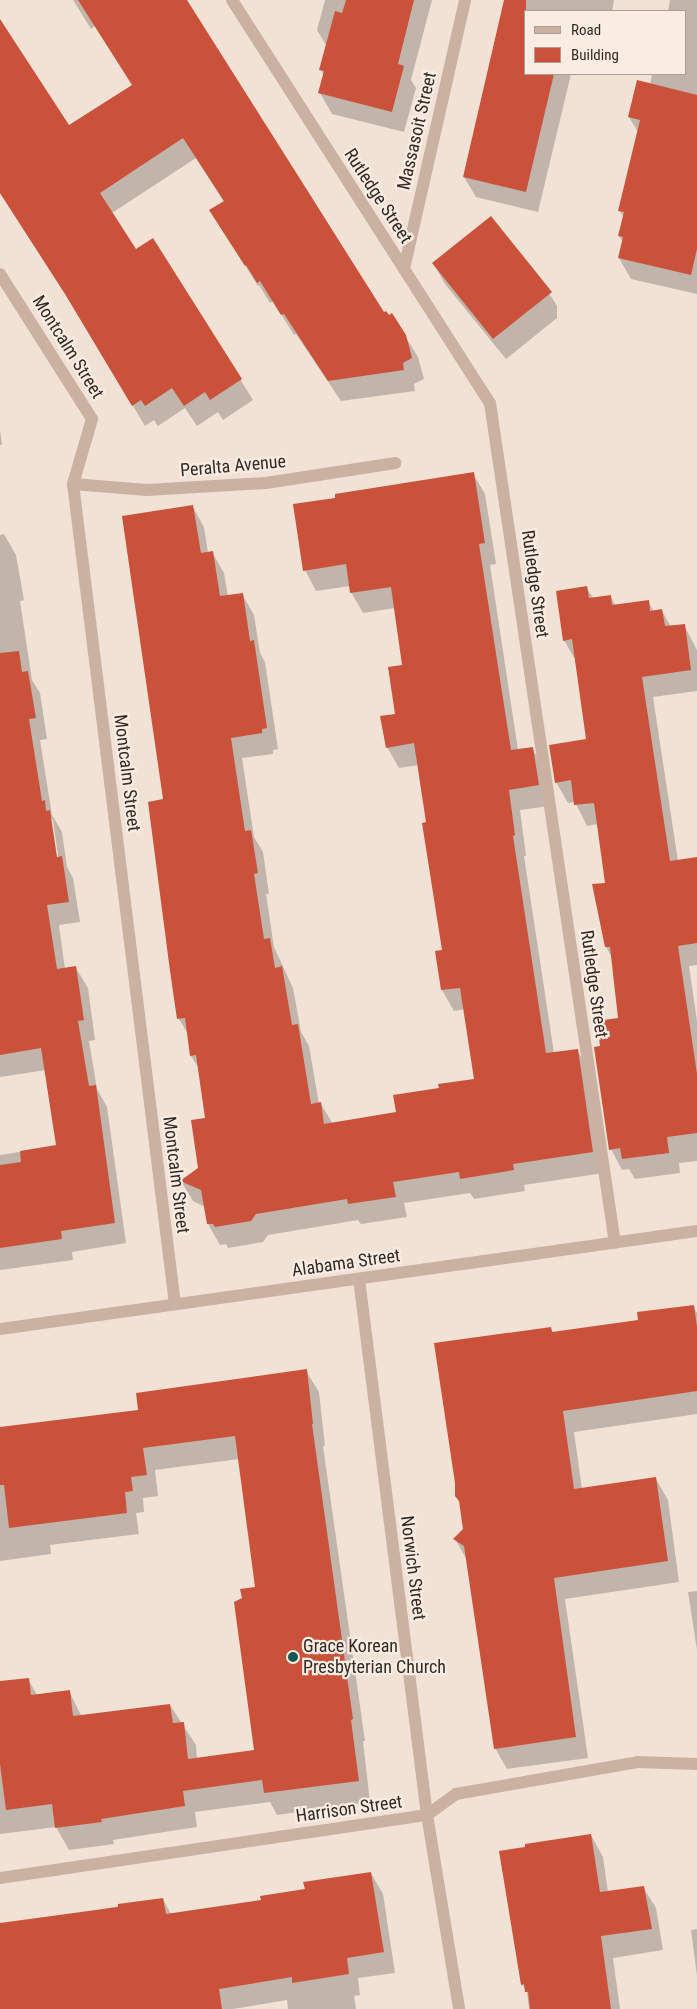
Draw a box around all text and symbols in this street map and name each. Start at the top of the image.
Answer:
legend [524,10,687,75]
text: Road [571,21,601,39]
text: Building [571,46,619,64]
street label: Massasoit Street [393,70,441,192]
street label: Rutledge Street [339,145,417,247]
street label: Montcalm Street [28,291,108,403]
street label: Peralta Avenue [179,451,287,481]
street label: Rutledge Street [517,529,553,639]
street label: Montcalm Street [109,713,145,833]
street label: Rutledge Street [576,929,612,1039]
street label: Montcalm Street [158,1115,194,1235]
street label: Alabama Street [290,1245,402,1281]
street label: Norwich Street [396,1515,430,1621]
place label: Grace Korean Presbyterian Church [303,1636,446,1678]
marker: Grace Korean Presbyterian Church [287,1651,299,1663]
street label: Harrison Street [294,1791,404,1827]

